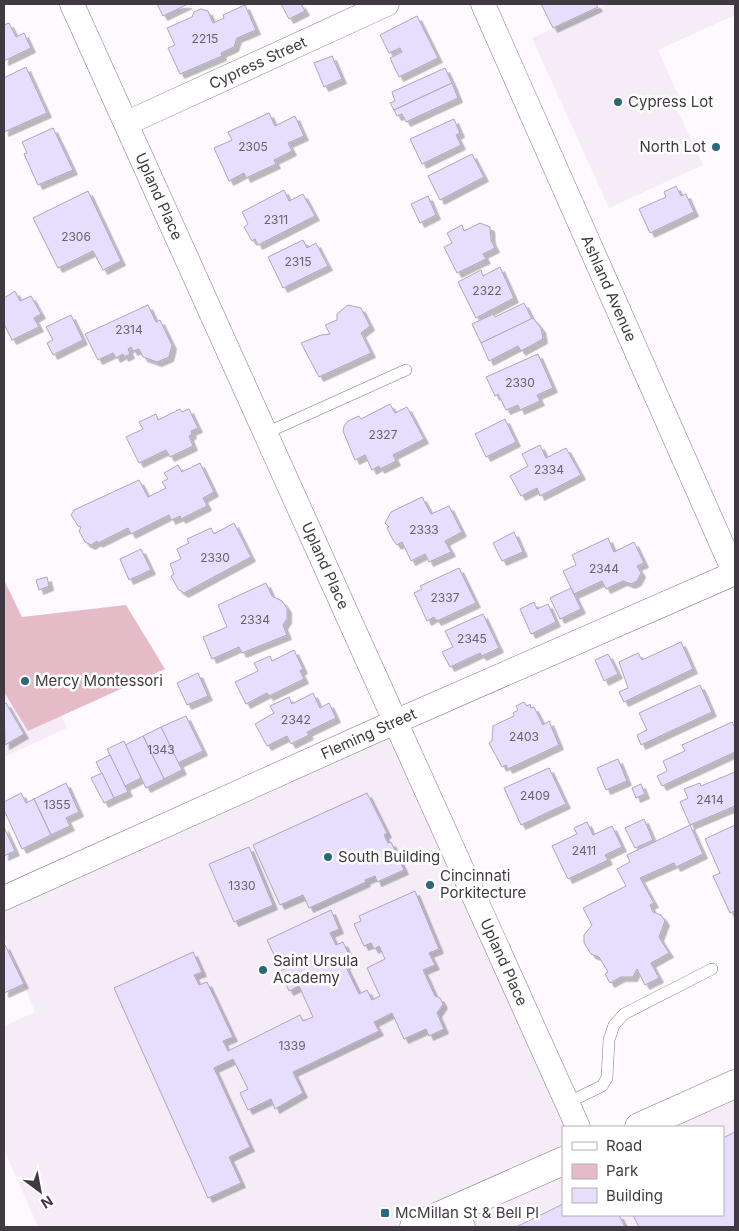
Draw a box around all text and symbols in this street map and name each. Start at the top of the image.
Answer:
house number: 2215 [192,31,218,46]
street label: Cypress Street [206,32,310,93]
place label: Cypress Lot [628,92,713,111]
marker: Cypress Lot [612,96,624,108]
place label: North Lot [639,137,706,156]
house number: 2305 [238,139,268,154]
marker: North Lot [710,141,722,153]
street label: Upland Place [131,150,187,243]
house number: 2311 [264,212,288,227]
house number: 2306 [61,229,91,244]
street label: Ashland Avenue [577,232,641,344]
house number: 2315 [285,254,311,269]
house number: 2322 [472,283,502,298]
house number: 2314 [115,322,143,337]
house number: 2330 [505,375,535,390]
house number: 2327 [369,427,398,442]
house number: 2334 [534,462,564,477]
street label: Upland Place [298,519,353,612]
house number: 2333 [409,522,439,537]
house number: 2330 [200,550,230,565]
house number: 2344 [589,561,619,576]
house number: 2337 [431,590,460,605]
house number: 2334 [240,612,270,627]
house number: 2345 [457,631,487,646]
place label: Mercy Montessori [35,671,163,690]
marker: Mercy Montessori [19,675,31,687]
street label: Fleming Street [318,704,419,763]
house number: 2342 [281,712,311,727]
house number: 2403 [509,729,539,744]
house number: 1343 [147,742,175,757]
house number: 2409 [520,788,550,803]
house number: 2414 [696,792,724,807]
house number: 1355 [44,797,70,812]
house number: 2411 [572,843,596,858]
place label: South Building [338,847,440,866]
marker: South Building [322,851,334,863]
place label: Cincinnati Porkitecture [440,866,526,902]
house number: 1330 [228,878,256,893]
marker: Cincinnati Porkitecture [424,879,436,891]
street label: Upland Place [476,915,532,1009]
place label: Saint Ursula Academy [273,951,358,987]
marker: Saint Ursula Academy [257,964,269,976]
house number: 1339 [278,1038,306,1053]
legend [562,1126,724,1216]
text: Road [606,1136,642,1155]
text: Park [606,1161,639,1180]
north arrow [15,1166,65,1216]
text: Building [606,1186,663,1205]
text: N [38,1192,56,1212]
place label: McMillan St & Bell Pl [395,1203,539,1222]
marker: McMillan St & Bell Pl [379,1207,391,1219]

